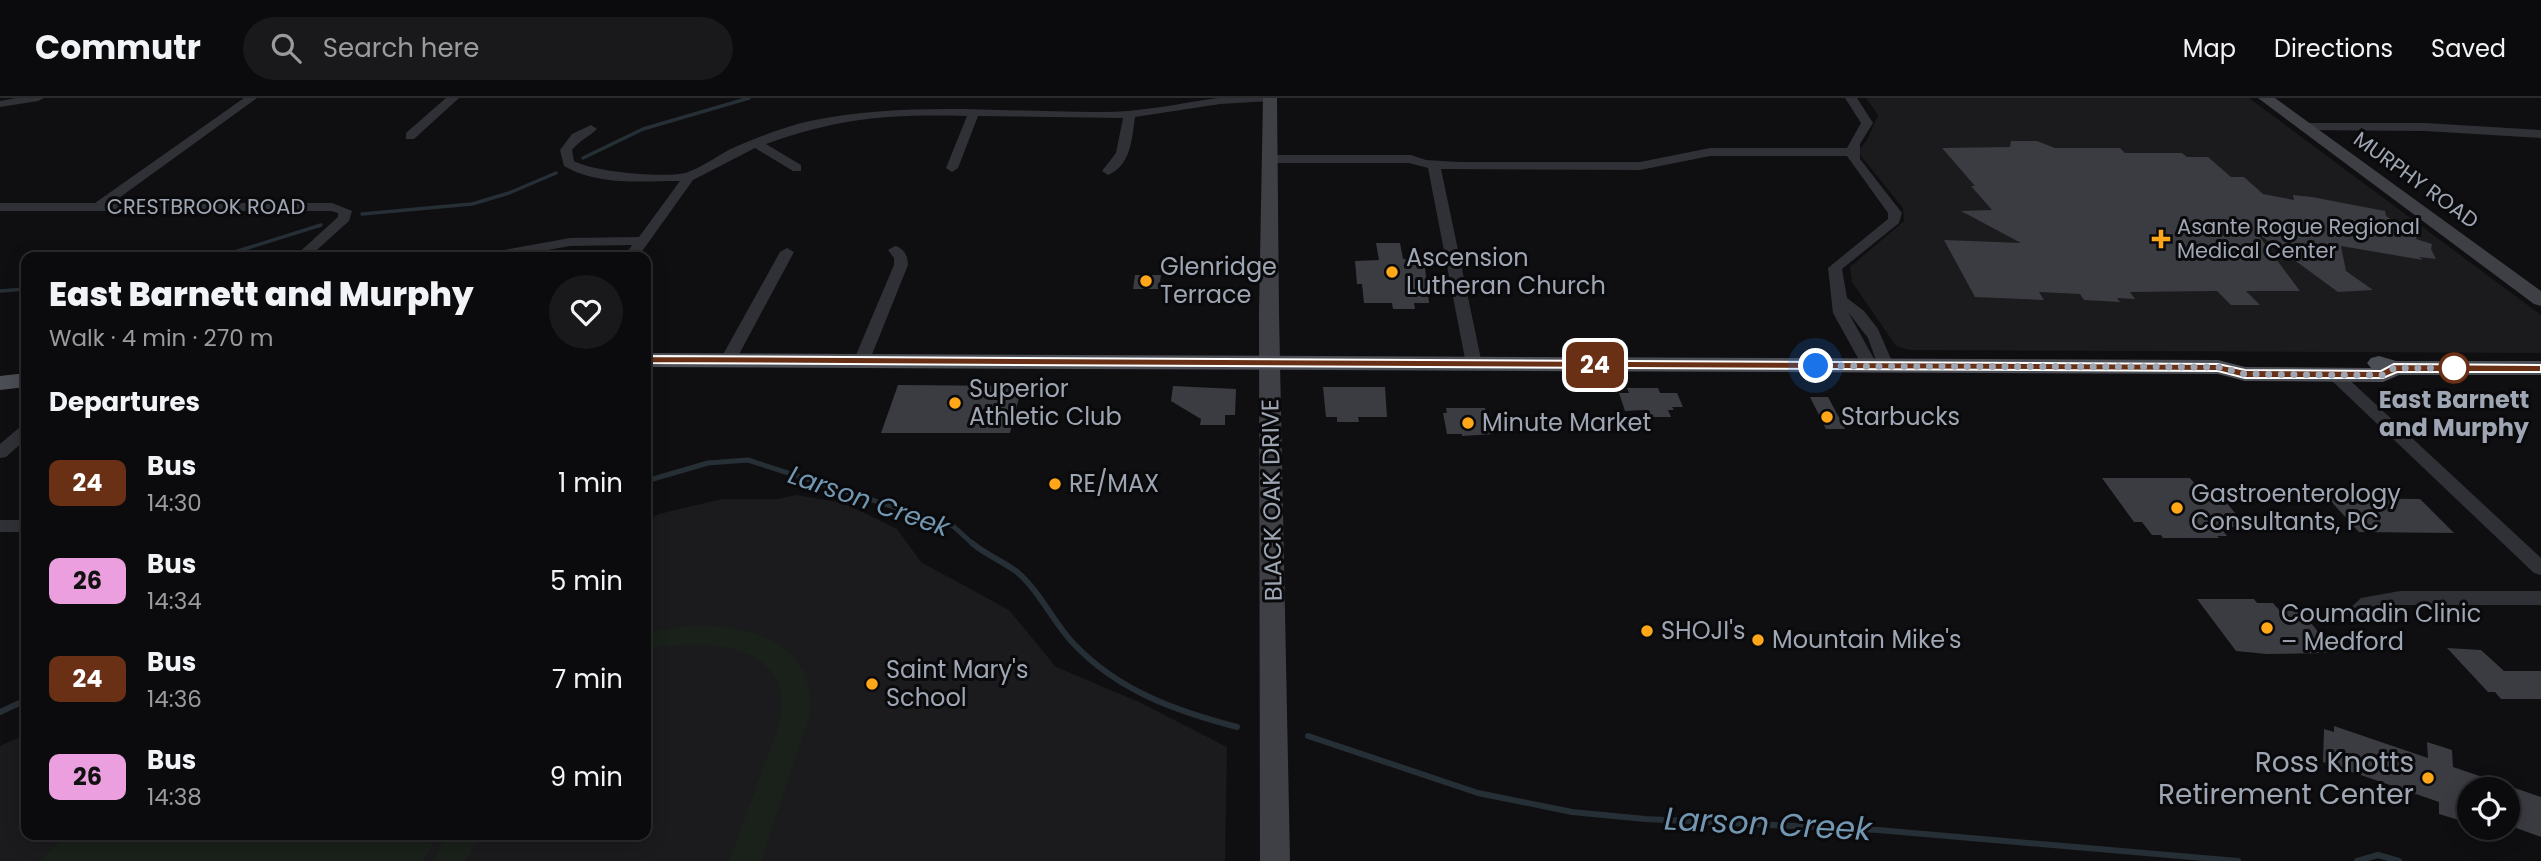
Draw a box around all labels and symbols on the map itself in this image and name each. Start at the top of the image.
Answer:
street label: MURPHY ROAD [2348,124,2485,235]
street label: CRESTBROOK ROAD [107,192,305,221]
place label: Asante Rogue Regional Medical Center [2177,212,2420,265]
marker: Asante Rogue Regional Medical Center [2151,229,2171,249]
place label: Ascension Lutheran Church [1406,241,1606,302]
place label: Glenridge Terrace [1160,250,1277,311]
marker: Ascension Lutheran Church [1384,264,1400,280]
marker: Glenridge Terrace [1138,273,1154,289]
line badge: 24 [1564,342,1626,388]
your location [1798,348,1833,383]
marker: East Barnett and Murphy [2439,353,2469,383]
place label: Superior Athletic Club [969,372,1122,433]
place label: East Barnett and Murphy [2379,383,2530,444]
marker: Superior Athletic Club [947,395,963,411]
street label: BLACK OAK DRIVE [1253,399,1290,601]
place label: Starbucks [1841,400,1960,433]
place label: Minute Market [1482,406,1651,439]
marker: Starbucks [1819,409,1835,425]
marker: Minute Market [1460,415,1476,431]
water label: Larson Creek [783,457,956,546]
place label: RE/MAX [1069,467,1159,500]
marker: RE/MAX [1047,476,1063,492]
place label: Gastroenterology Consultants, PC [2191,477,2401,538]
marker: Gastroenterology Consultants, PC [2169,500,2185,516]
place label: Coumadin Clinic – Medford [2281,597,2481,658]
place label: SHOJI's [1661,614,1746,647]
marker: Coumadin Clinic – Medford [2259,620,2275,636]
marker: SHOJI's [1639,623,1655,639]
place label: Mountain Mike's [1772,623,1962,656]
marker: Mountain Mike's [1750,632,1766,648]
place label: Saint Mary's School [886,653,1028,714]
marker: Saint Mary's School [864,676,880,692]
place label: Ross Knotts Retirement Center [2158,743,2414,814]
marker: Ross Knotts Retirement Center [2420,770,2436,786]
water label: Larson Creek [1663,796,1874,851]

